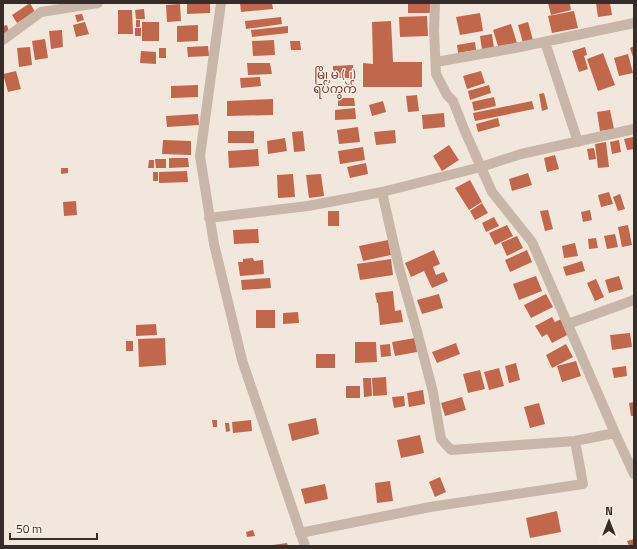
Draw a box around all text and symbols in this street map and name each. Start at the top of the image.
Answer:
district label: မြို့မ (၂) ရပ်ကွက် [313,65,357,99]
north arrow [589,501,629,541]
text: N [605,503,613,519]
scale bar [10,515,97,541]
text: 50 m [16,519,42,538]

